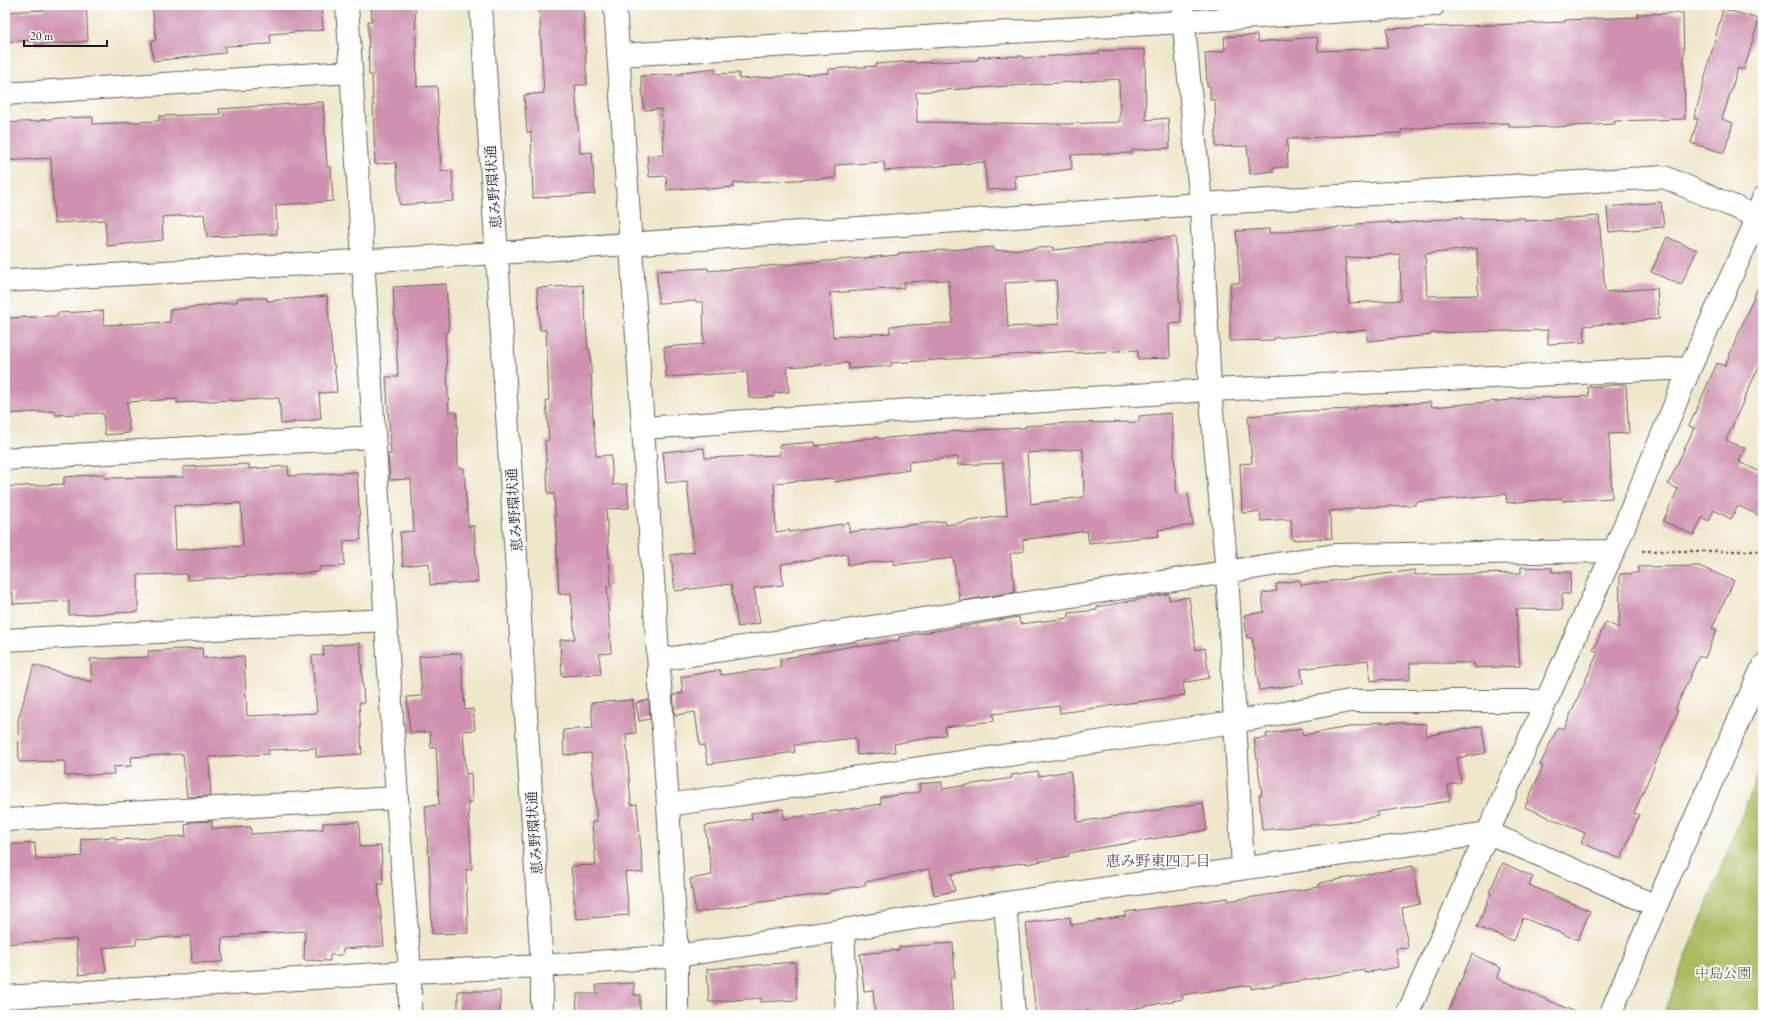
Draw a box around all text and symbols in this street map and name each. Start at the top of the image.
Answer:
scale bar [24,22,107,48]
text: 20 m [30,28,54,44]
street label: 恵み野環状通 [481,144,505,230]
street label: 恵み野環状通 [502,467,526,553]
street label: 恵み野環状通 [522,790,546,876]
district label: 恵み野東四丁目 [1105,851,1211,870]
park label: 中島公園 [1695,964,1751,982]

